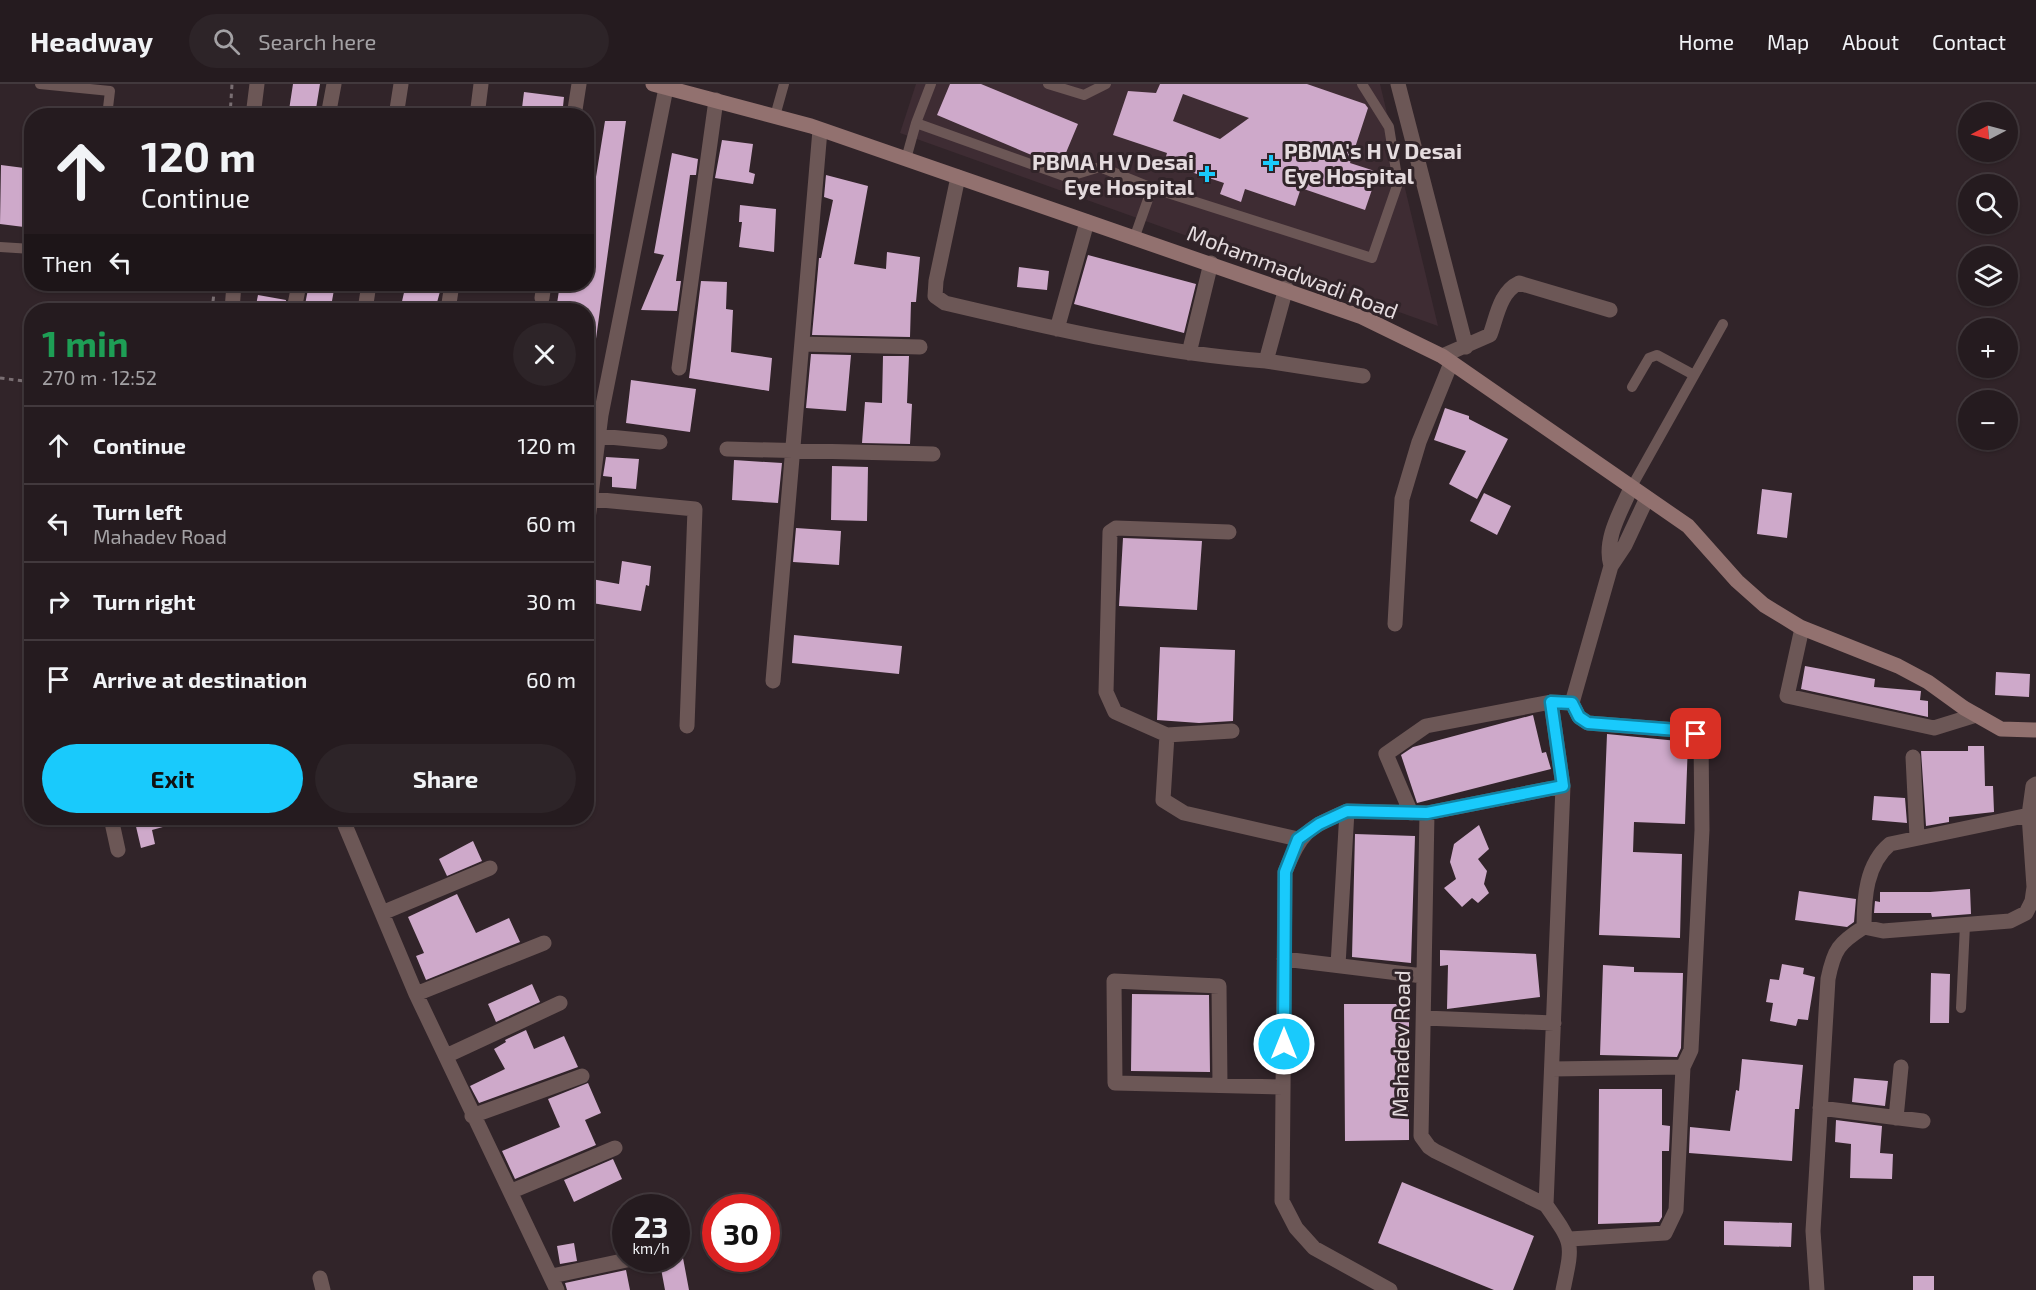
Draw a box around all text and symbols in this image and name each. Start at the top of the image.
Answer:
search box [189,14,609,68]
text: Headway [30,24,153,58]
icon: search [210,25,243,58]
text: Search here [258,28,376,54]
text: Home [1678,29,1734,54]
text: Map [1767,29,1809,54]
text: About [1842,29,1899,54]
text: Contact [1932,29,2006,54]
north arrow [1958,102,2018,162]
map controls [1958,102,2018,450]
text: 120 m [141,130,256,180]
icon: ahead [42,132,120,210]
place label: PBMA's H V Desai Eye Hospital [1284,137,1462,189]
place label: PBMA H V Desai Eye Hospital [1032,148,1195,200]
marker: PBMA's H V Desai Eye Hospital [1262,154,1280,172]
marker: PBMA H V Desai Eye Hospital [1198,165,1216,183]
button: search [1958,174,2018,234]
text: Continue [141,181,250,213]
street label: Mohammadwadi Road [1184,219,1402,323]
icon: left [104,246,137,279]
button: layers [1958,246,2018,306]
text: Then [42,250,92,276]
button: + [1958,318,2018,378]
text: 1 min [42,321,129,364]
button: close [513,323,576,386]
text: 270 m · 12:52 [42,365,157,389]
button: − [1958,390,2018,450]
icon: ahead [42,429,75,462]
text: Continue [93,432,186,458]
text: 120 m [517,432,576,458]
text: Turn left [93,498,182,524]
icon: left [42,507,75,540]
text: 60 m [526,510,576,536]
text: Mahadev Road [93,524,227,548]
icon: right [42,585,75,618]
text: Turn right [93,588,195,614]
text: 30 m [526,588,576,614]
icon: arrive [42,663,75,696]
text: Arrive at destination [93,666,307,692]
text: 60 m [526,666,576,692]
pin [1670,708,1721,759]
icon: arrive [1679,717,1712,750]
button: Exit [42,744,303,813]
button: Share [315,744,576,813]
street label: Mahadev Road [1386,970,1414,1118]
position arrow [1252,1012,1316,1076]
speed limit sign: 30 [702,1194,780,1272]
text: 23 [634,1208,668,1244]
text: km/h [632,1239,670,1257]

